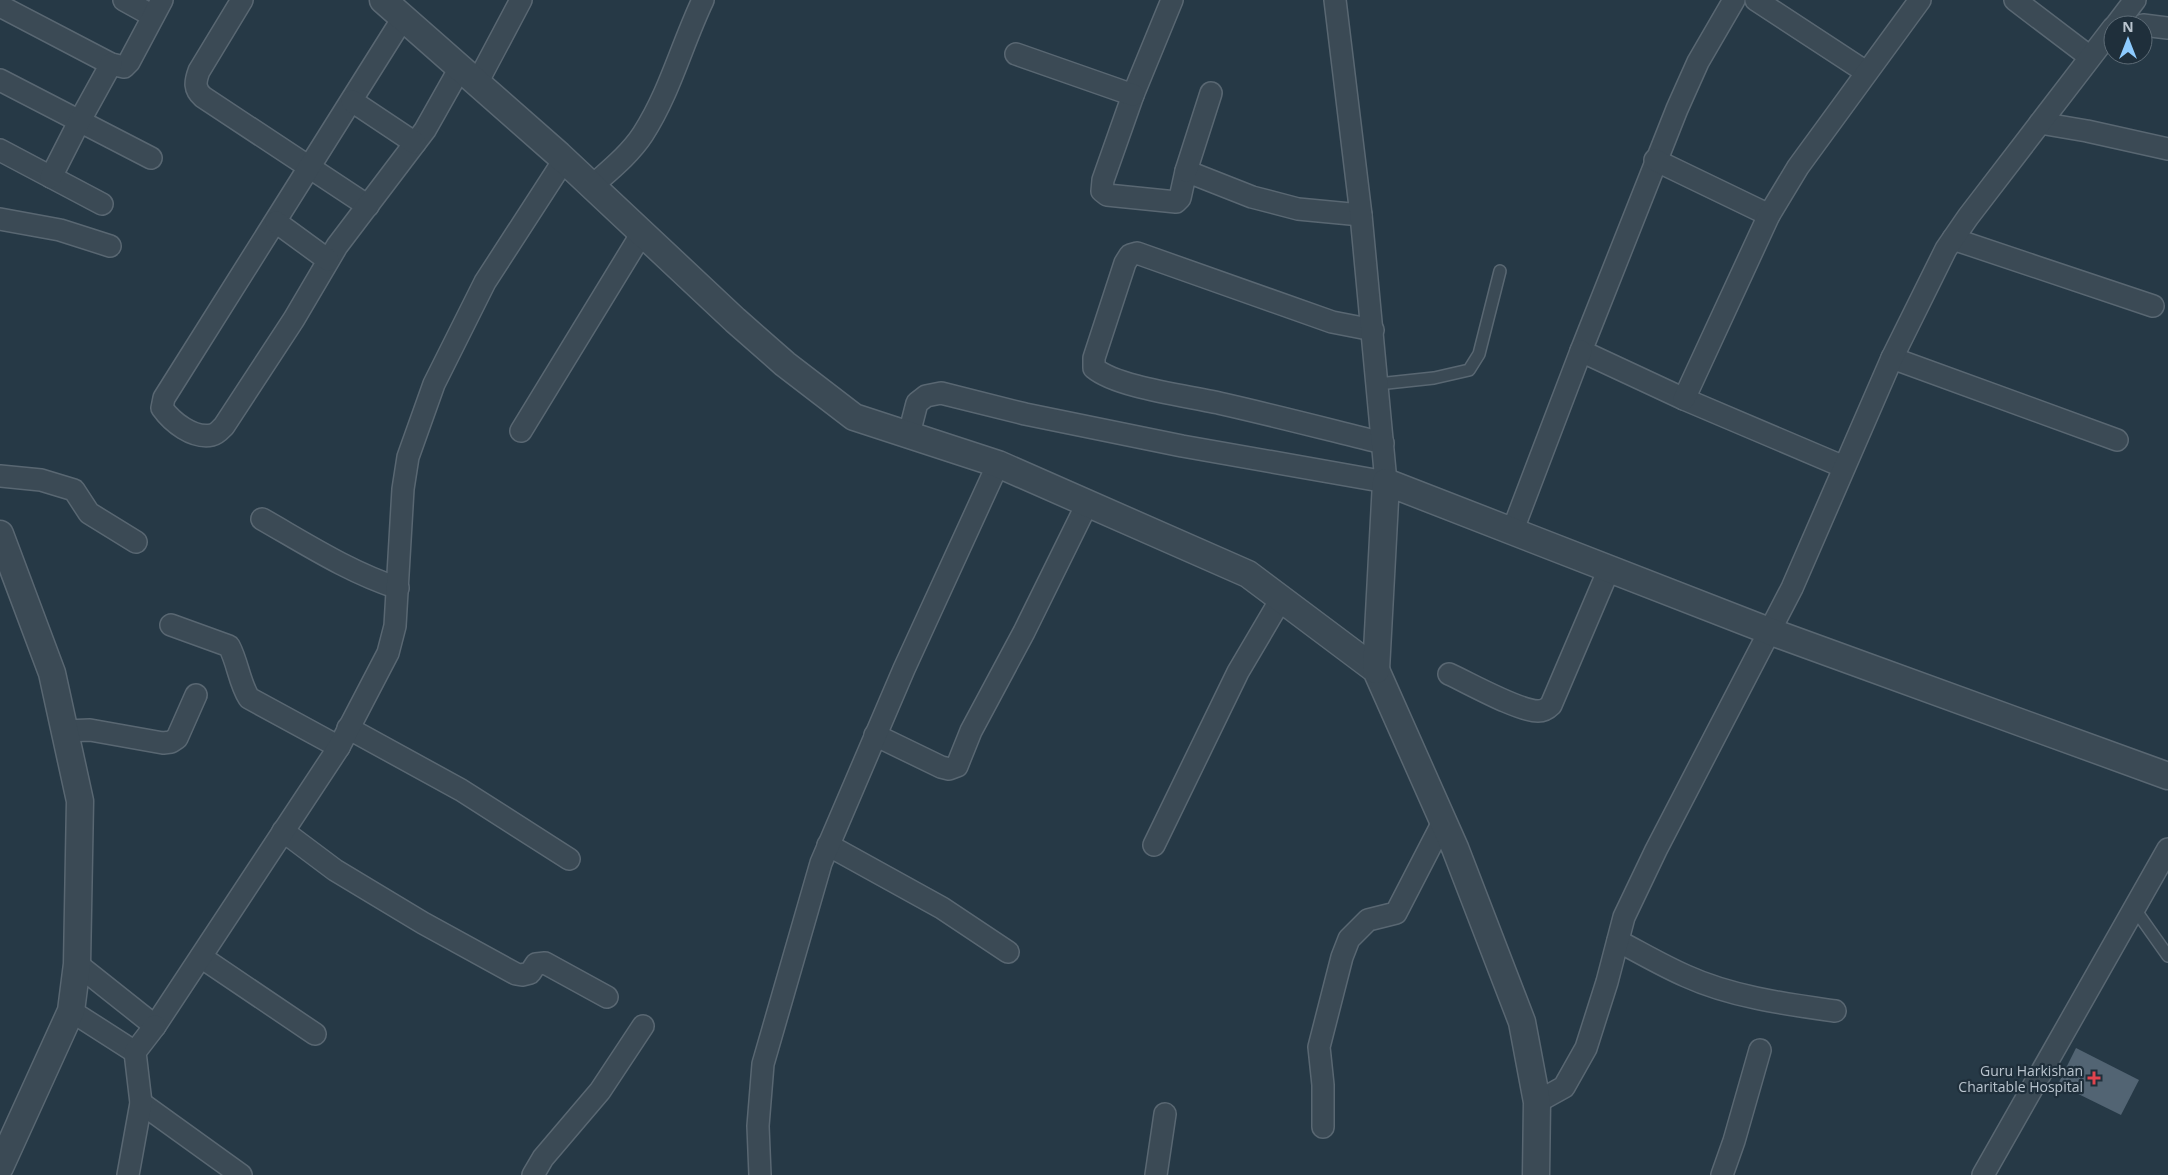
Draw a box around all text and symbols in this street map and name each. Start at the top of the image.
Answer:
north arrow [2103,15,2153,65]
text: N [2122,17,2134,36]
place label: Guru Harkishan Charitable Hospital [1958,1061,2083,1096]
marker: Guru Harkishan Charitable Hospital [2087,1071,2101,1085]

